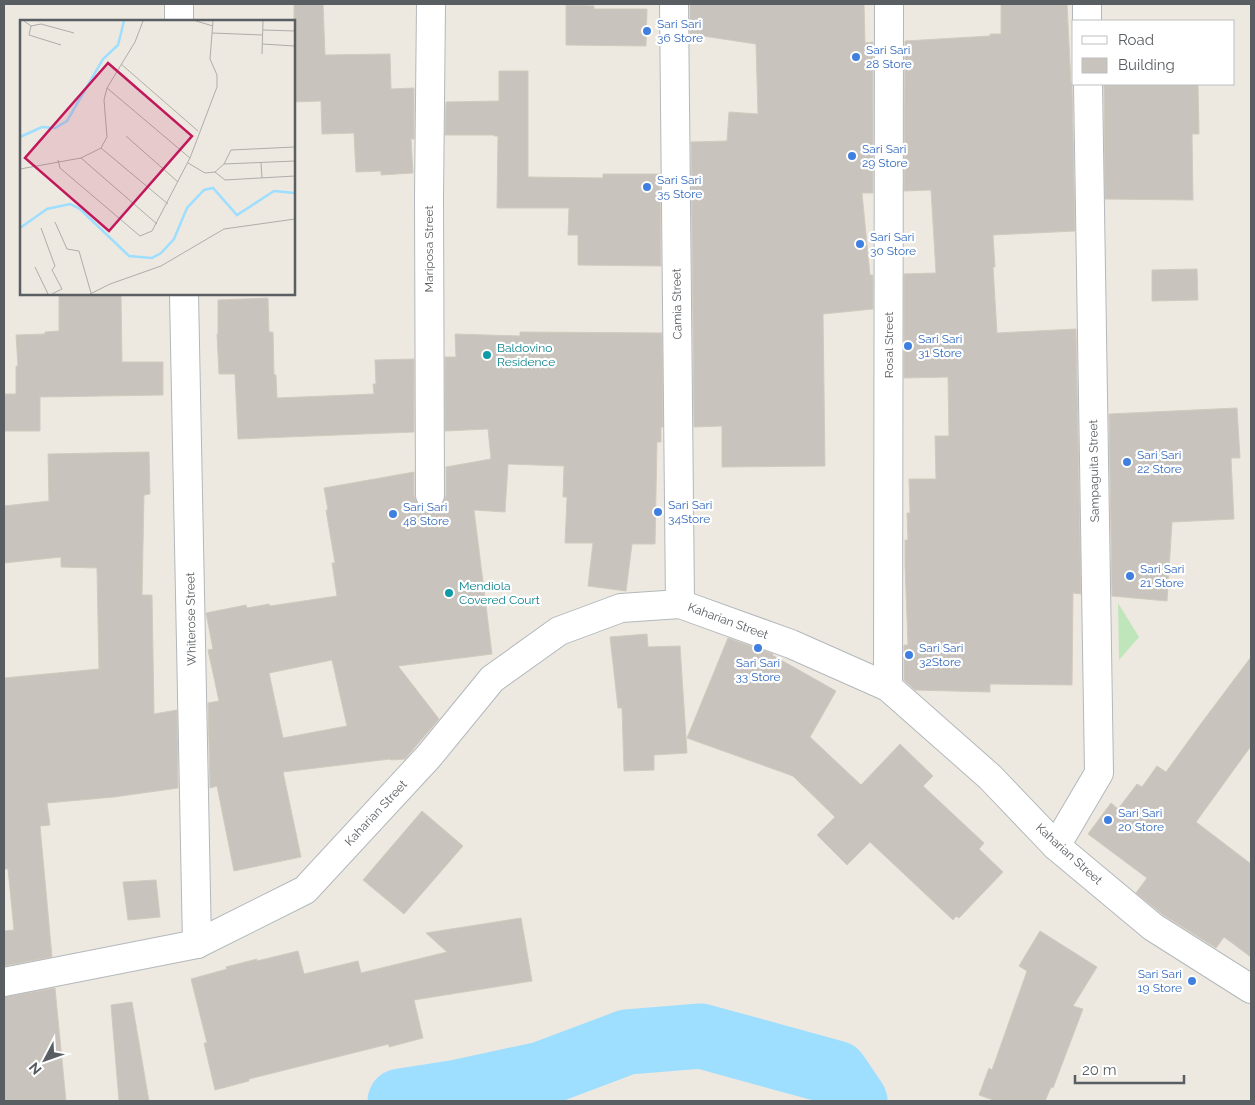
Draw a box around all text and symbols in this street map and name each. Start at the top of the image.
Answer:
place label: Sari Sari 36 Store [657,17,703,45]
inset map [20,20,295,295]
legend [1072,20,1235,85]
marker: Sari Sari 36 Store [641,25,653,37]
text: Road [1118,31,1154,49]
place label: Sari Sari 28 Store [866,43,912,71]
marker: Sari Sari 28 Store [850,51,862,63]
text: Building [1118,56,1175,74]
place label: Sari Sari 29 Store [862,142,908,170]
marker: Sari Sari 29 Store [846,150,858,162]
place label: Sari Sari 35 Store [657,173,702,201]
marker: Sari Sari 35 Store [641,181,653,193]
street label: Mariposa Street [422,205,436,293]
place label: Sari Sari 30 Store [870,230,916,258]
marker: Sari Sari 30 Store [854,238,866,250]
street label: Camia Street [669,268,685,340]
street label: Rosal Street [882,312,896,378]
place label: Sari Sari 31 Store [918,332,962,360]
marker: Sari Sari 31 Store [902,340,914,352]
place label: Baldovino Residence [497,341,555,369]
marker: Baldovino Residence [481,349,493,361]
street label: Sampaguita Street [1086,419,1102,523]
place label: Sari Sari 22 Store [1137,448,1182,476]
marker: Sari Sari 22 Store [1121,456,1133,468]
place label: Sari Sari 34Store [668,498,712,526]
place label: Sari Sari 48 Store [403,500,449,528]
marker: Sari Sari 34Store [652,506,664,518]
marker: Sari Sari 48 Store [387,508,399,520]
place label: Sari Sari 21 Store [1140,562,1184,590]
marker: Sari Sari 21 Store [1124,570,1136,582]
street label: Whiterose Street [183,572,199,666]
place label: Mendiola Covered Court [459,579,540,607]
marker: Mendiola Covered Court [443,587,455,599]
street label: Kaharian Street [686,600,770,642]
place label: Sari Sari 32Store [919,641,963,669]
marker: Sari Sari 33 Store [752,642,764,654]
marker: Sari Sari 32Store [903,649,915,661]
place label: Sari Sari 33 Store [735,656,781,684]
street label: Kaharian Street [342,777,410,849]
place label: Sari Sari 20 Store [1118,806,1164,834]
marker: Sari Sari 20 Store [1102,814,1114,826]
street label: Kaharian Street [1033,821,1105,887]
place label: Sari Sari 19 Store [1137,967,1182,995]
marker: Sari Sari 19 Store [1186,975,1198,987]
north arrow [20,1035,70,1085]
scale bar [1075,1052,1184,1084]
text: N [26,1059,45,1078]
text: 20 m [1082,1061,1117,1079]

